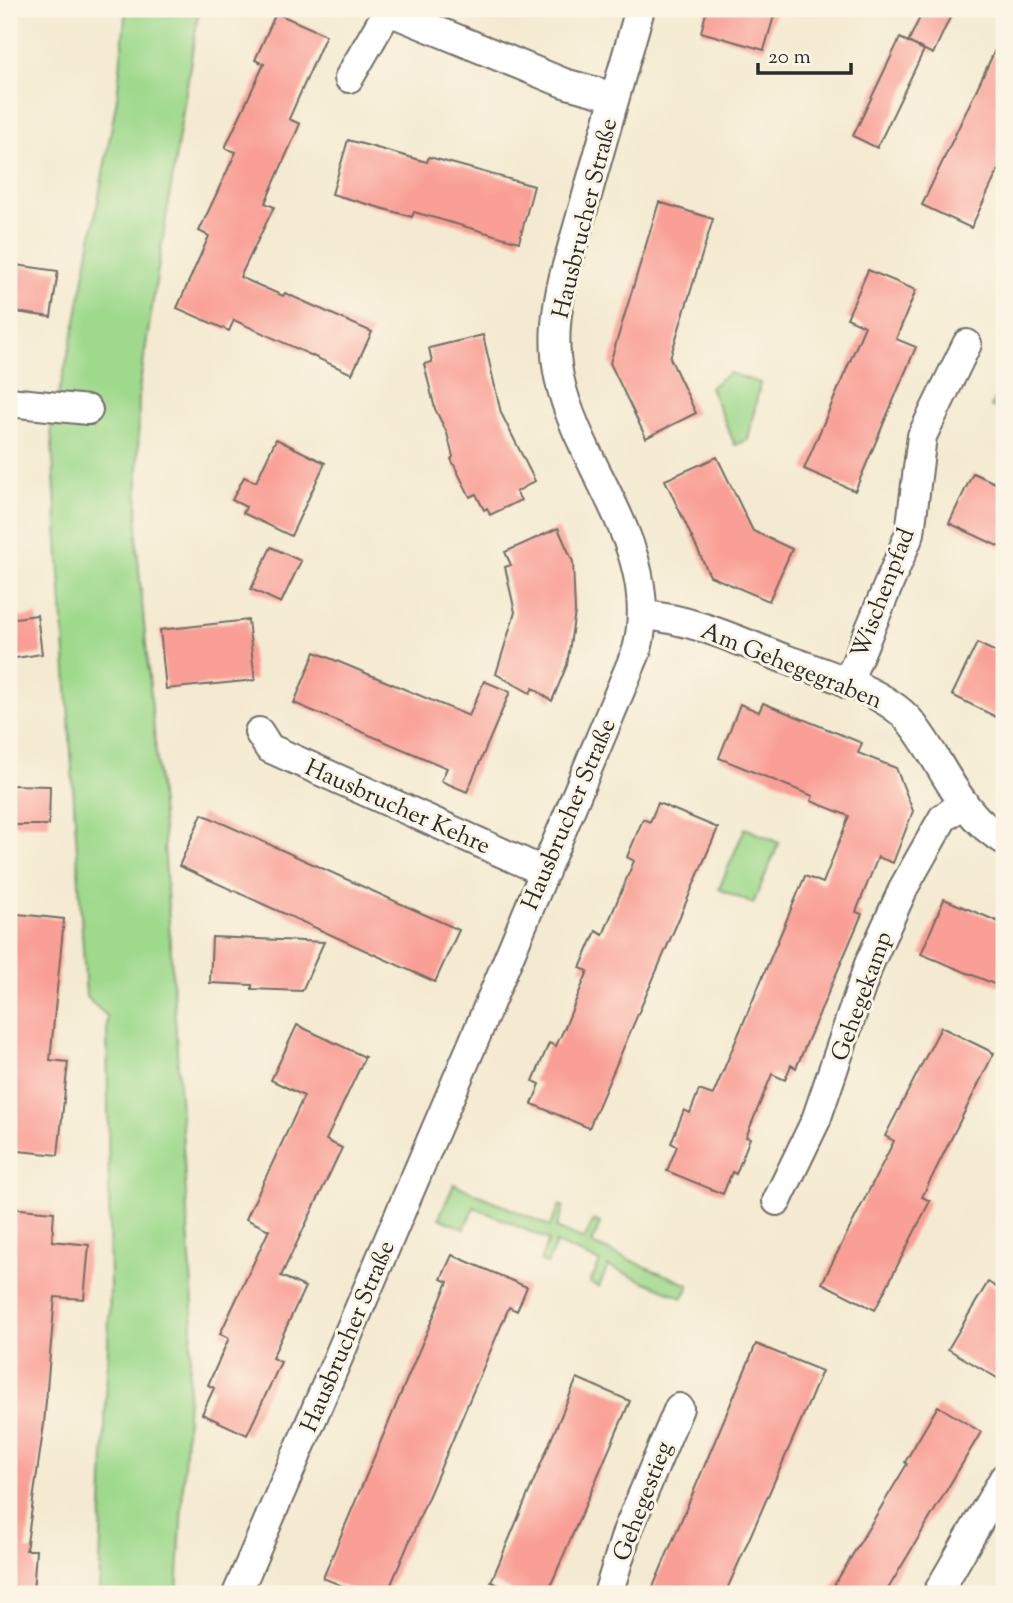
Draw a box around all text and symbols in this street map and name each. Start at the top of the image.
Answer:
scale bar [758,32,850,76]
text: 20 m [768,43,811,73]
street label: Hausbrucher Straße [545,115,627,322]
street label: Wischenpfad [843,523,924,664]
street label: Am Gehegegraben [695,615,887,719]
street label: Hausbrucher Straße [514,714,626,916]
street label: Hausbrucher Kehre [299,752,495,864]
street label: Gehegekamp [824,927,902,1066]
street label: Hausbrucher Straße [293,1236,405,1438]
street label: Gehegestieg [605,1437,682,1567]

